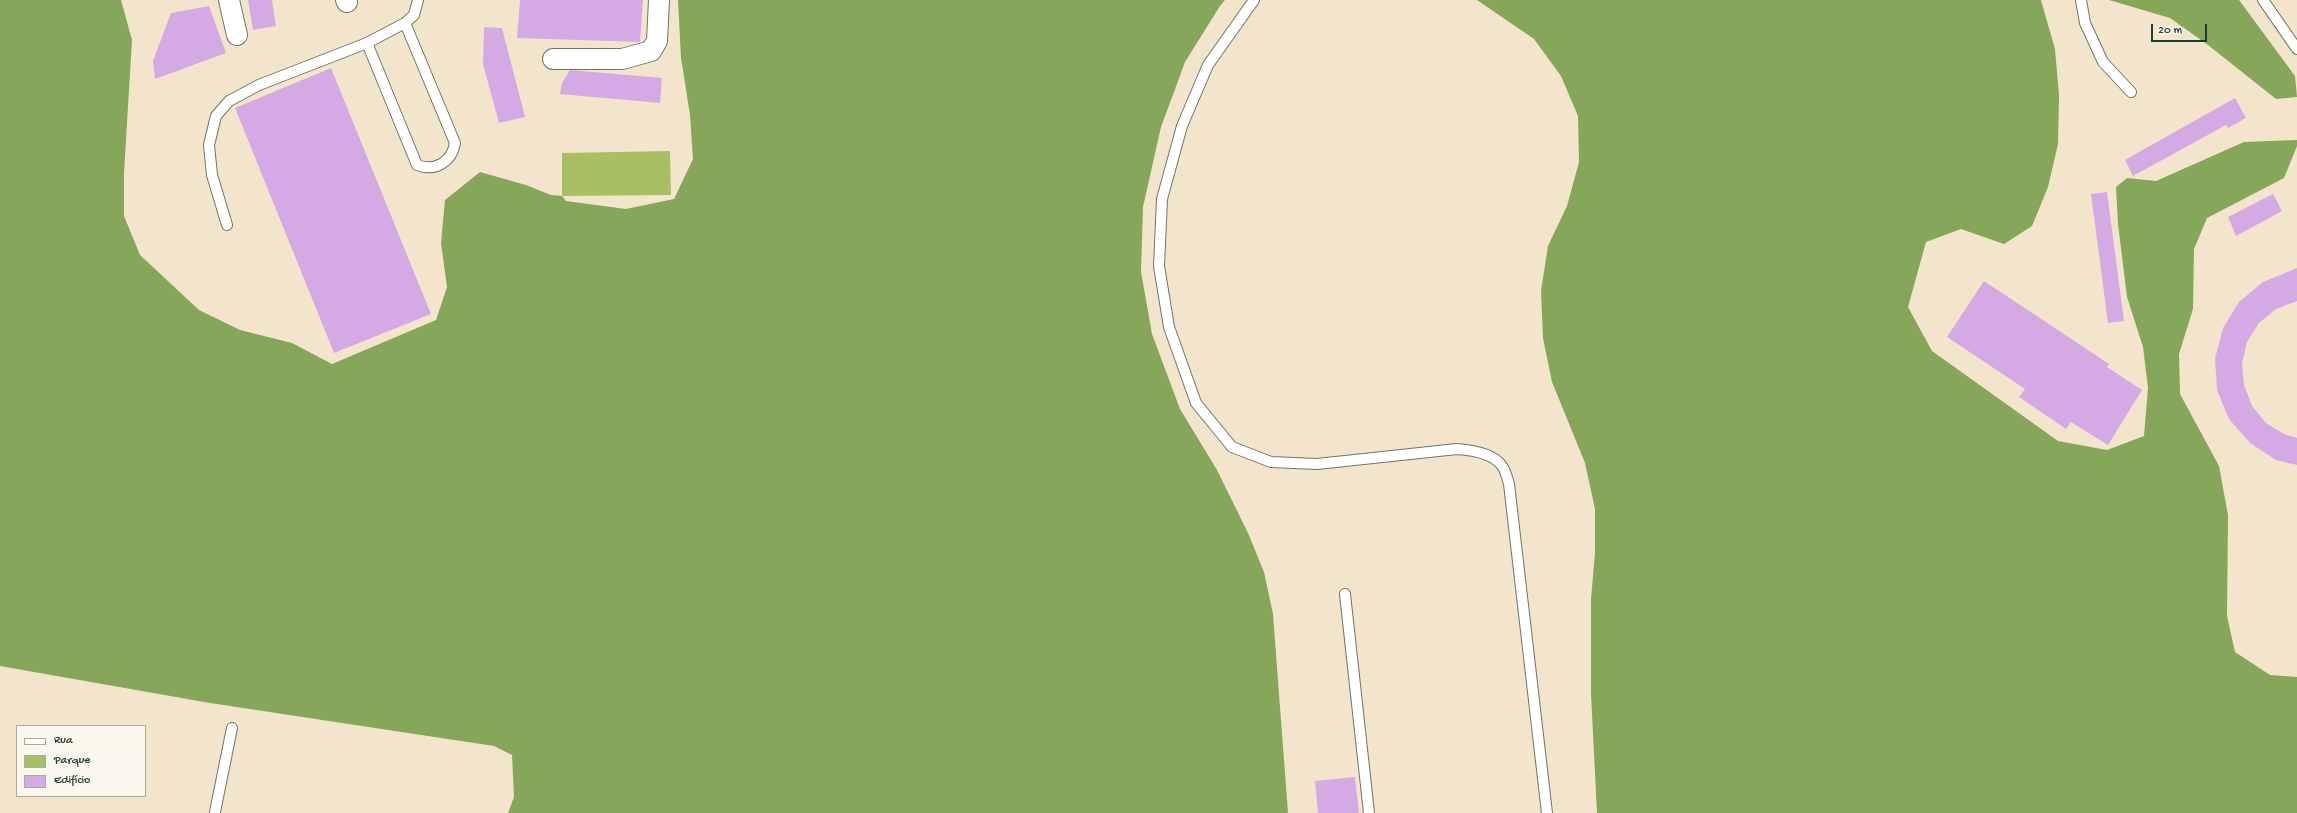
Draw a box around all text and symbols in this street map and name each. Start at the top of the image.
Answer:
scale bar [2153,16,2209,42]
text: 20 m [2158,24,2182,38]
legend [16,725,146,797]
text: Rua [54,734,73,748]
text: Parque [54,754,91,768]
text: Edifício [54,774,90,788]

